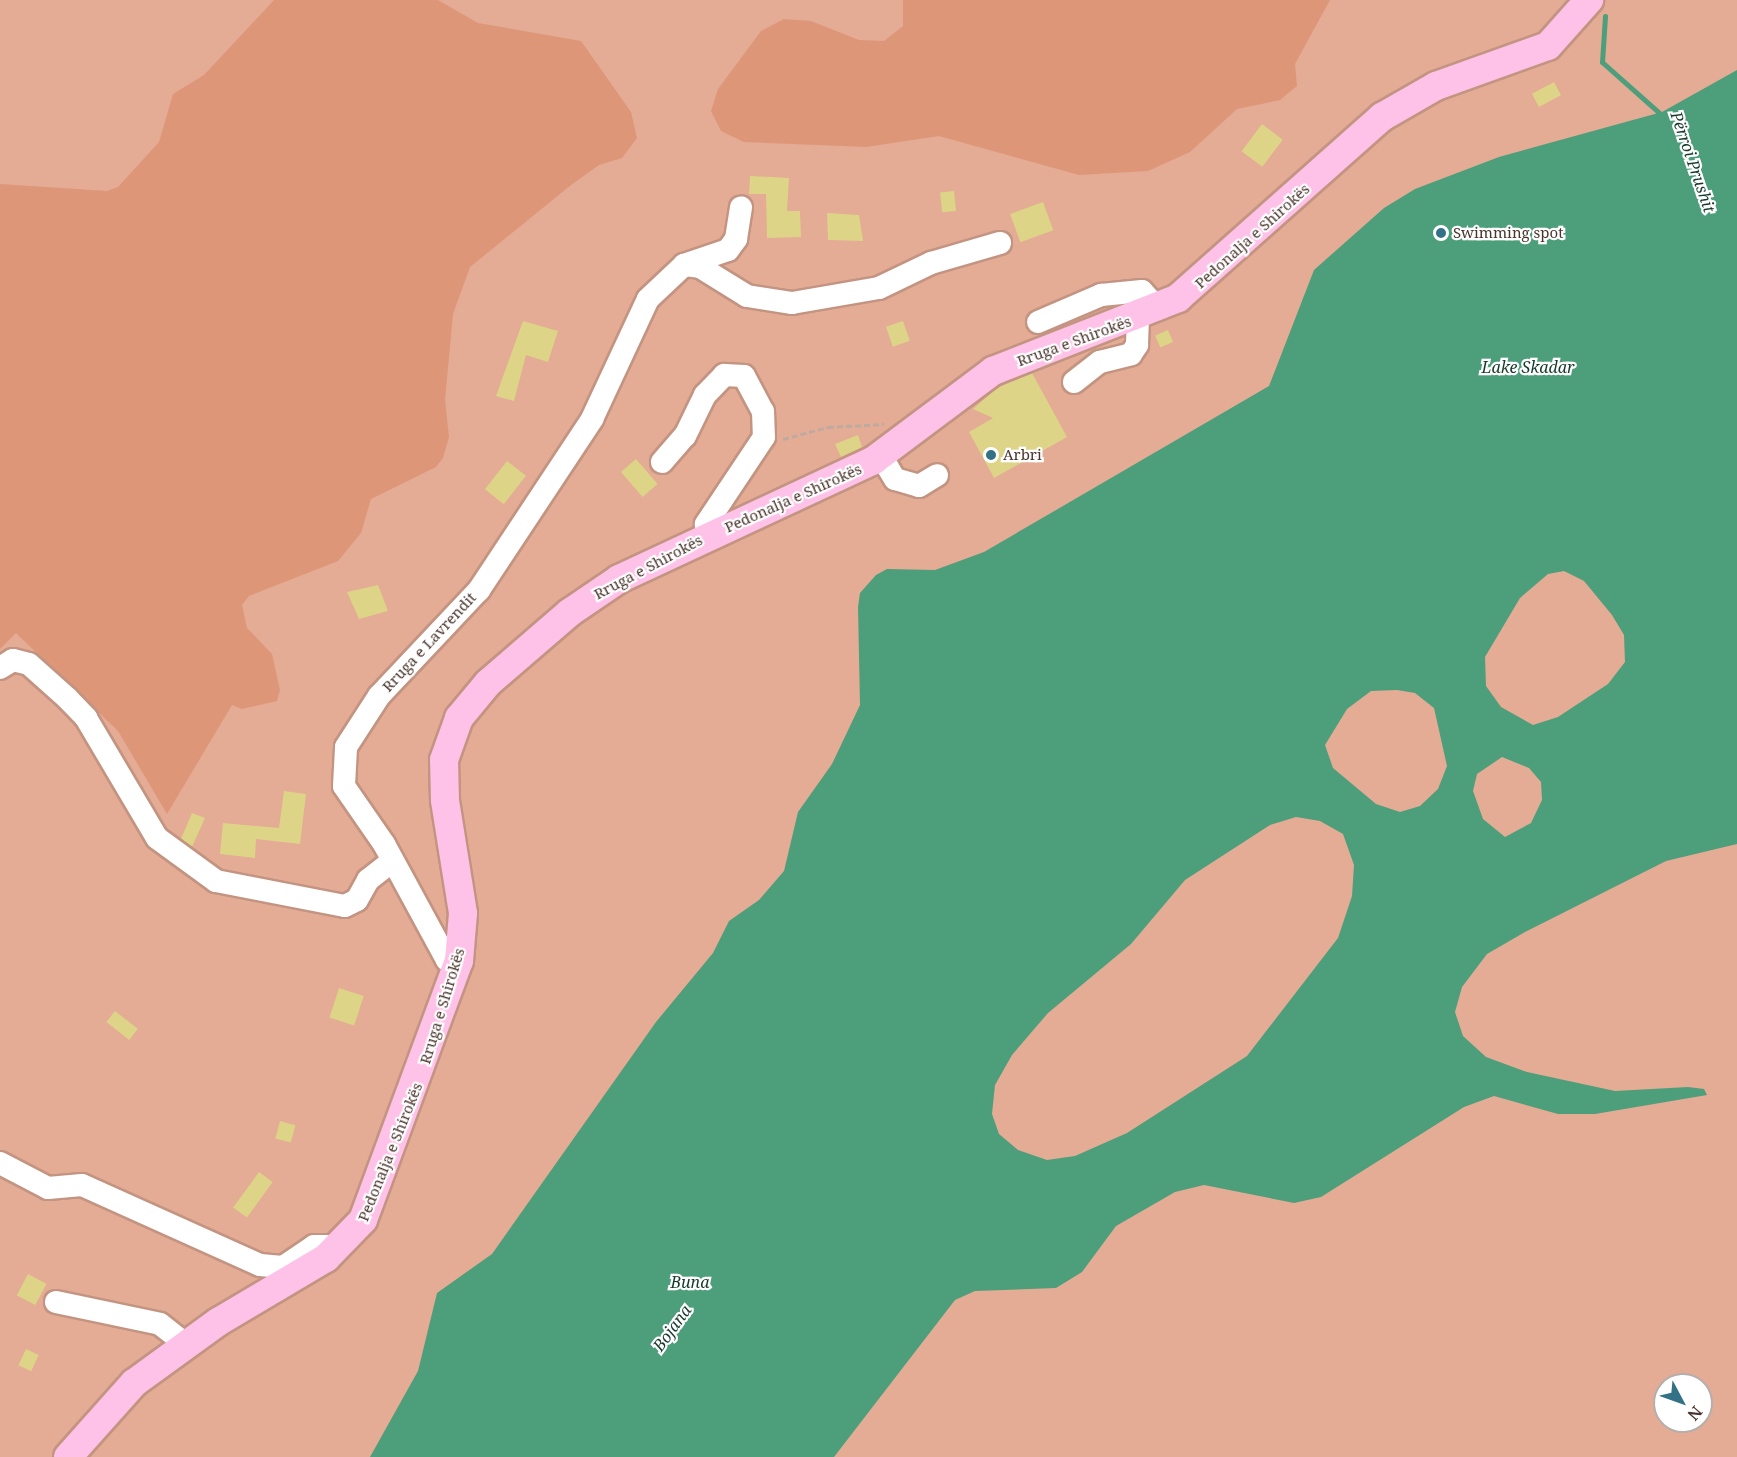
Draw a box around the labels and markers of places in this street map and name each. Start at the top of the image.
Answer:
place label: Swimming spot [1453,224,1563,242]
marker: Swimming spot [1434,226,1448,240]
place label: Arbri [1003,446,1042,464]
marker: Arbri [984,448,998,462]

